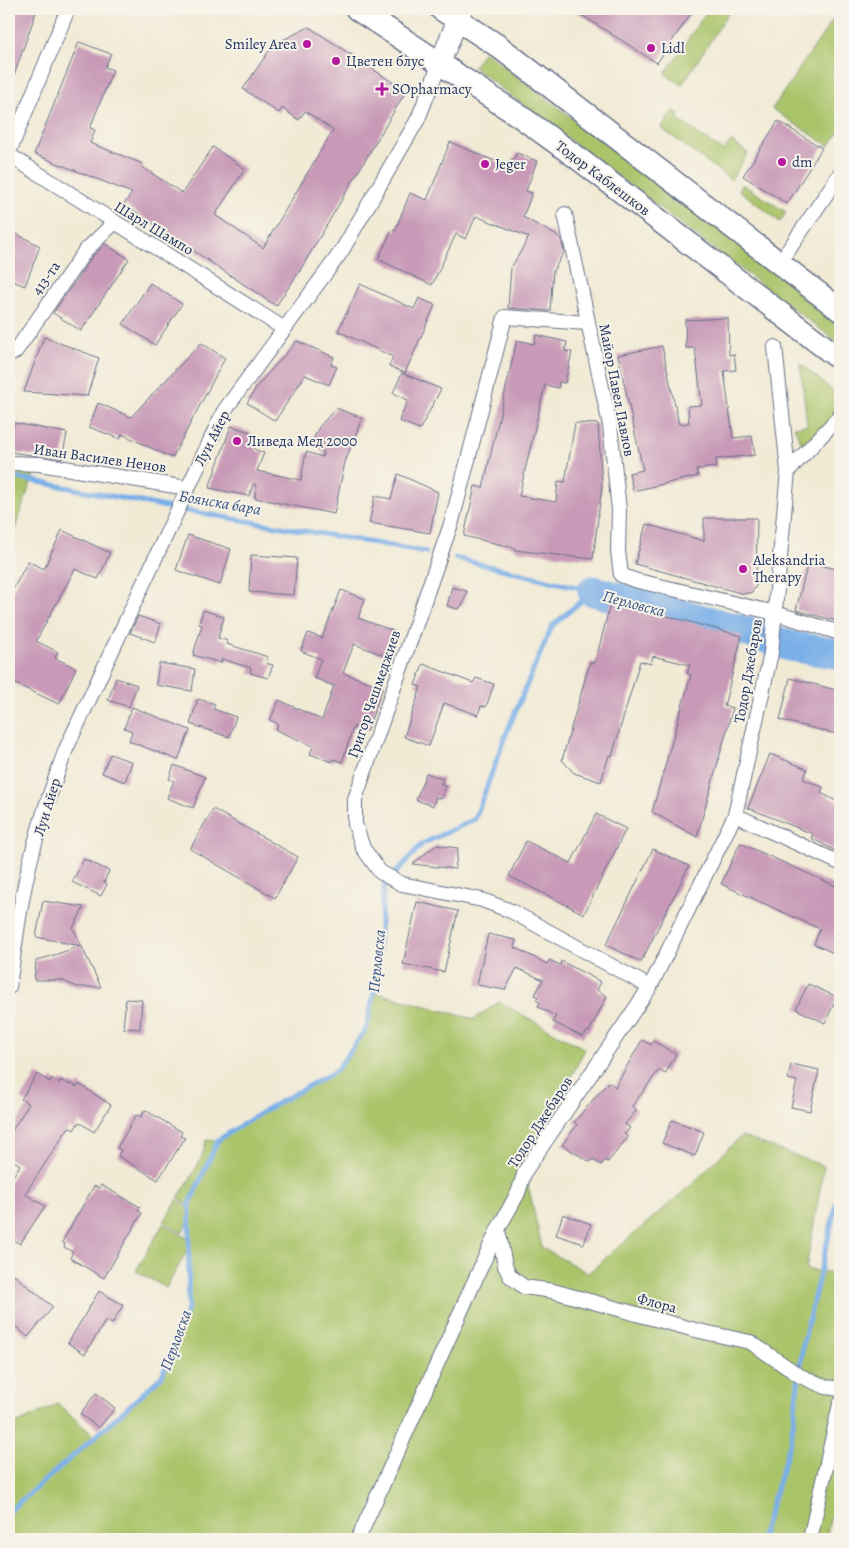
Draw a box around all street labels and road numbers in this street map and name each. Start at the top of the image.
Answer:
street label: Тодор Каблешков [552,136,654,220]
street label: Шарл Шампо [110,196,198,260]
street label: 413-та [27,257,65,299]
street label: Майор Павел Павлов [594,322,640,458]
street label: Луи Айер [190,407,235,469]
street label: Иван Василев Ненов [32,439,168,477]
street label: Тодор Джебаров [729,617,767,725]
street label: Григор Чешмеджиев [343,627,405,761]
street label: Луи Айер [29,775,65,839]
street label: Тодор Джебаров [503,1072,577,1172]
street label: Флора [635,1288,679,1318]

